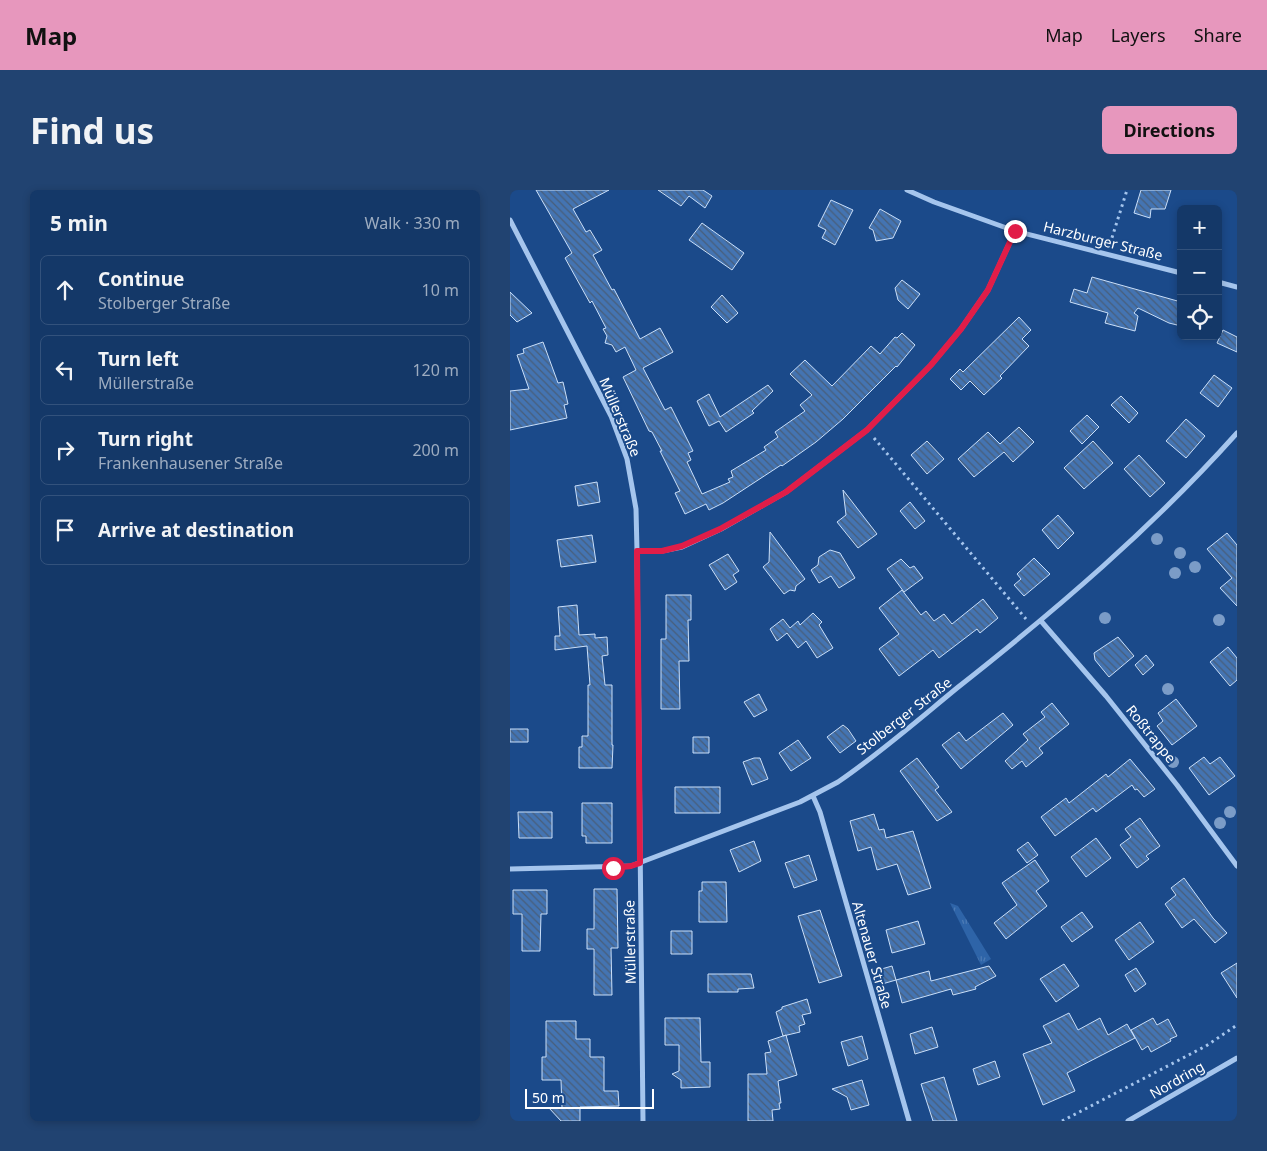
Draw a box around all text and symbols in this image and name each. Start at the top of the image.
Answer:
text: Map [25,19,77,52]
text: Map [1045,23,1083,47]
text: Layers [1111,23,1166,47]
text: Share [1194,23,1242,47]
button: Directions [1102,106,1237,154]
text: Find us [30,107,154,154]
map controls [1177,205,1222,340]
button: + [1177,205,1222,250]
text: 5 min [50,209,108,237]
text: Walk · 330 m [365,212,460,234]
street label: Harzburger Straße [1042,217,1165,265]
route end [1004,220,1027,243]
button: − [1177,250,1222,295]
text: Continue [98,266,184,292]
icon: ahead [51,276,79,304]
text: 10 m [422,279,459,301]
text: Stolberger Straße [98,292,230,314]
button: locate [1177,295,1222,340]
text: Turn left [98,346,179,372]
icon: left [51,356,79,384]
text: 120 m [412,359,459,381]
text: Müllerstraße [98,372,194,394]
street label: Müllerstraße [595,374,646,459]
text: Turn right [98,426,193,452]
icon: right [51,436,79,464]
text: 200 m [412,439,459,461]
text: Frankenhausener Straße [98,452,283,474]
icon: arrive [51,516,79,544]
text: Arrive at destination [98,517,294,543]
street label: Stolberger Straße [852,672,955,759]
street label: Roßtrappe [1122,701,1181,767]
route start [602,857,625,880]
street label: Altenauer Straße [848,899,897,1011]
street label: Müllerstraße [619,900,640,984]
street label: Nordring [1146,1056,1207,1103]
scale bar [525,1086,654,1109]
text: 50 m [532,1088,565,1107]

